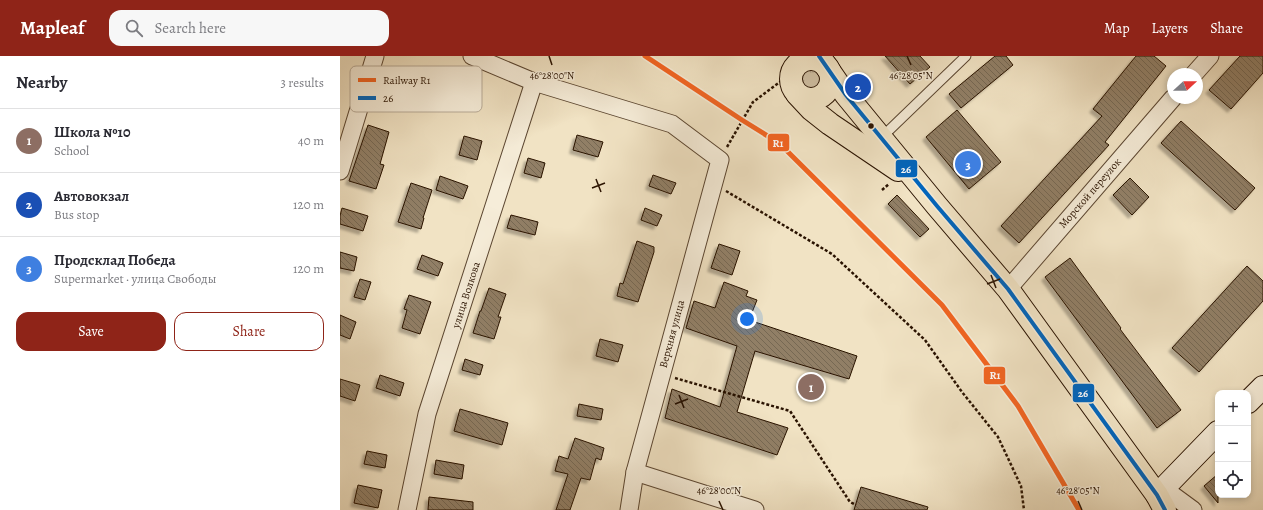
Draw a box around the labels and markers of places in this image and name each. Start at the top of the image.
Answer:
pin: 2 [845,72,871,102]
unlabelled marker [866,121,876,131]
pin: 3 [955,149,981,179]
pin: 1 [798,372,824,402]

